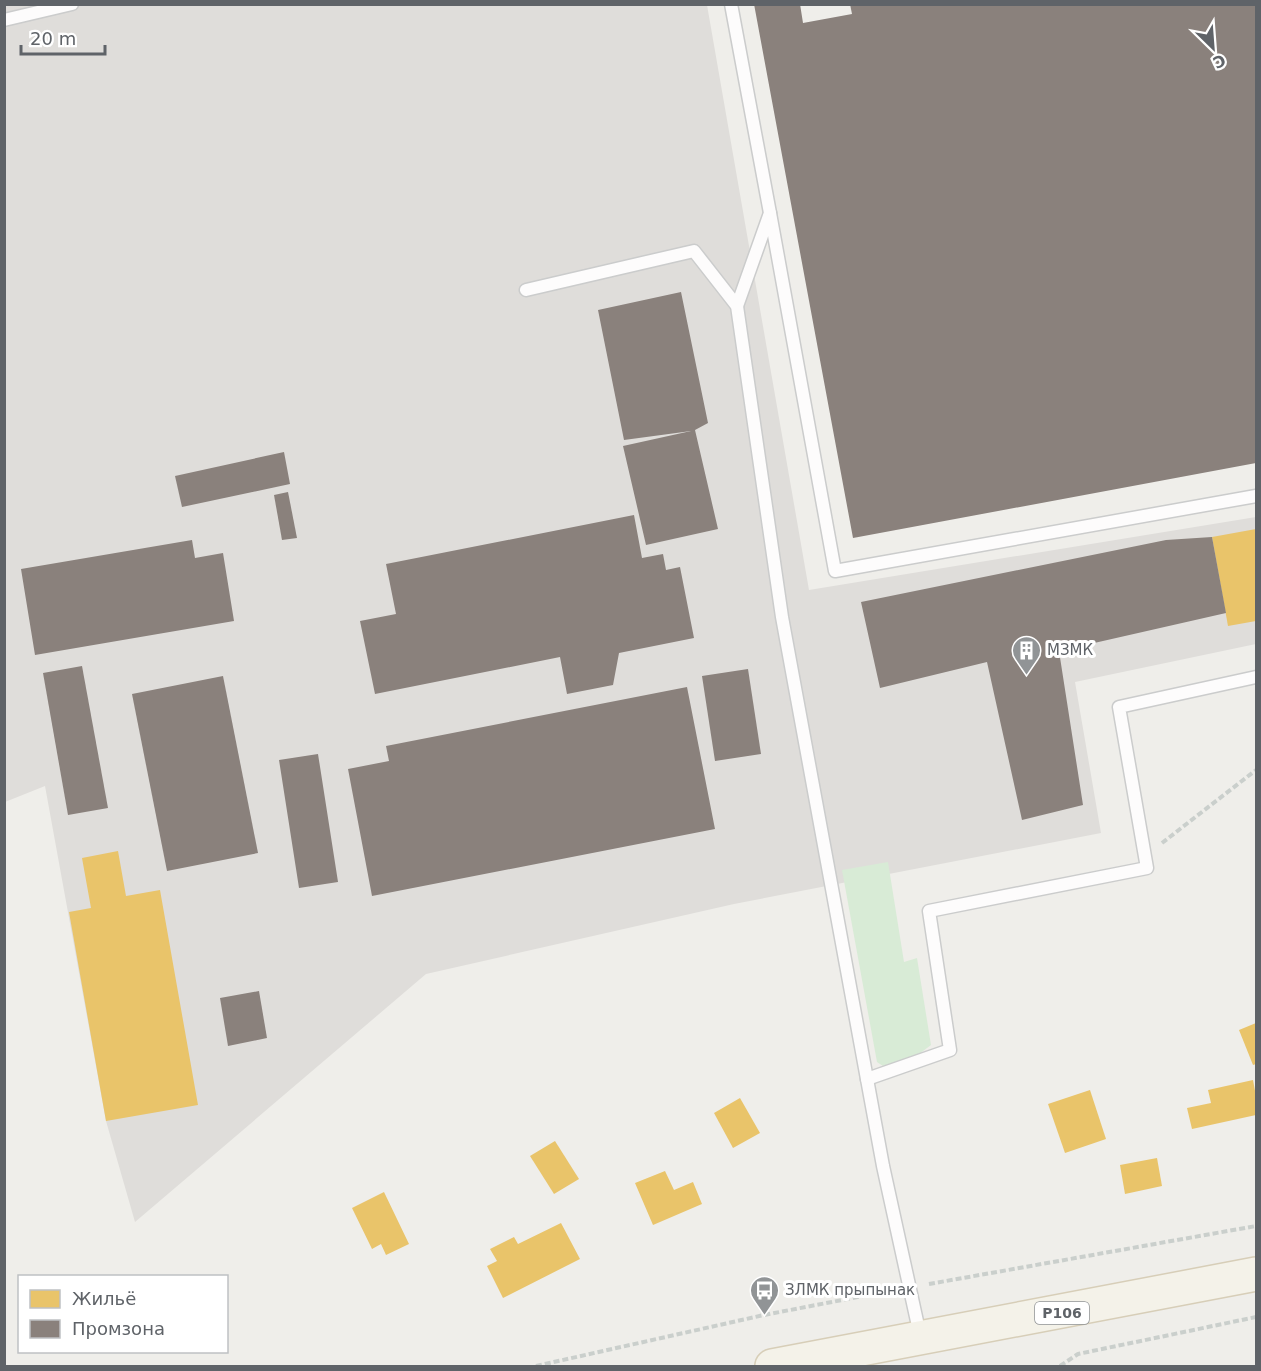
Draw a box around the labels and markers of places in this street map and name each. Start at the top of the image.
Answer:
building icon: МЗМК [1010,634,1042,676]
place label: МЗМК [1047,641,1094,659]
bus stop icon: ЗЛМК прыпынак [748,1274,780,1316]
place label: ЗЛМК прыпынак [785,1281,915,1299]

